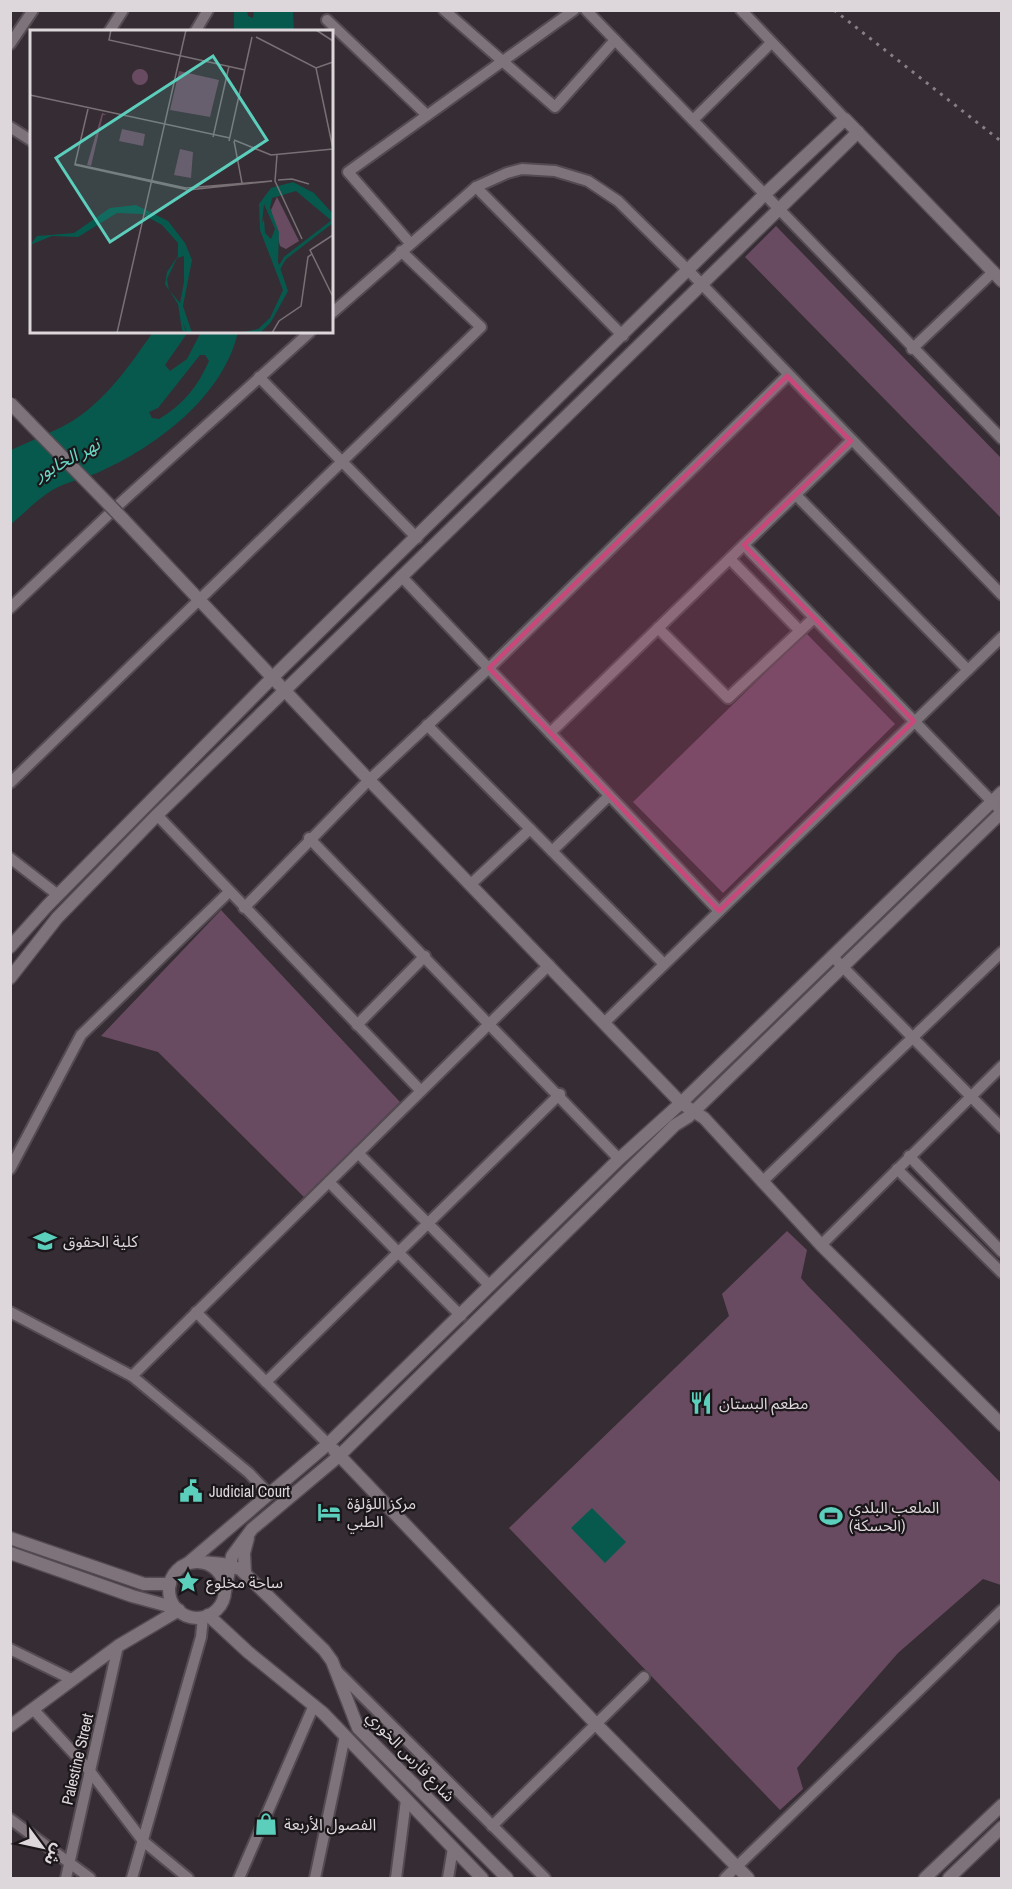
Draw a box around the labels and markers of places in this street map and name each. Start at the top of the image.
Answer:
school or university icon: كلية الحقوق [32,1228,58,1254]
place label: كلية الحقوق [63,1230,138,1252]
restaurant icon: مطعم البستان [688,1390,714,1416]
place label: مطعم البستان [719,1392,808,1416]
public building icon: Judicial Court [178,1478,204,1504]
place label: Judicial Court [209,1480,290,1502]
place label: مركز اللؤلؤة الطبي [347,1492,416,1534]
place label: الملعب البلدي (الحسكة) [849,1496,939,1536]
hotel icon: مركز اللؤلؤة الطبي [316,1499,342,1525]
sports icon: الملعب البلدي (الحسكة) [818,1503,844,1529]
place icon: ساحة مخلوع [175,1569,201,1595]
place label: ساحة مخلوع [206,1571,283,1595]
shop icon: الفصول الأربعة [253,1811,279,1837]
place label: الفصول الأربعة [284,1813,376,1835]

